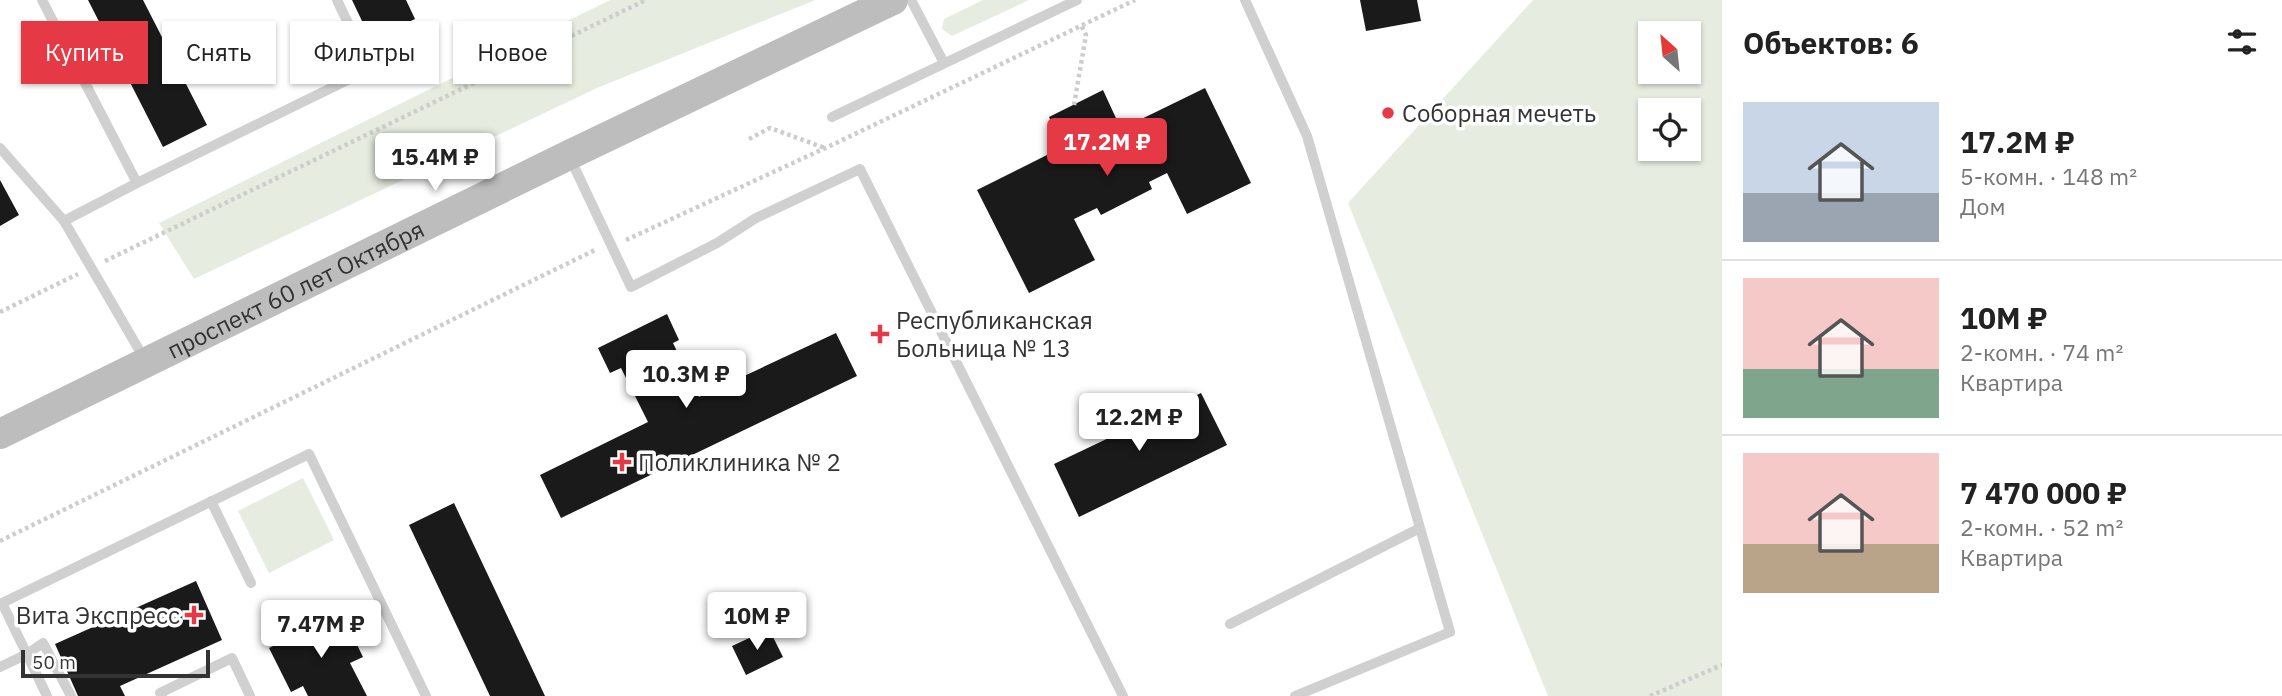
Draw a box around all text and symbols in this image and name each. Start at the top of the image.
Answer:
chip: Купить [21,21,148,84]
chip: Снять [162,21,276,84]
chip: Фильтры [290,21,439,84]
chip: Новое [453,21,572,84]
north arrow [1638,21,1701,84]
map controls [1638,21,1701,161]
text: Объектов: 6 [1743,23,1919,62]
icon: filters [2223,23,2261,61]
place label: Соборная мечеть [1402,97,1596,129]
button: locate [1638,98,1701,161]
marker: Соборная мечеть [1380,105,1396,121]
pin: 17.2M ₽ [1042,118,1172,178]
text: 17.2M ₽ [1960,122,2075,161]
text: 17.2M ₽ [1063,126,1151,156]
icon: home [1799,130,1883,214]
pin: 15.4M ₽ [370,134,500,193]
text: 15.4M ₽ [391,141,479,171]
text: 5-комн. · 148 m² [1960,161,2137,191]
text: Дом [1960,191,2005,221]
street label: проспект 60 лет Октября [161,213,429,366]
text: 10M ₽ [1960,298,2047,337]
place label: Республиканская Больница № 13 [896,304,1093,364]
icon: home [1799,306,1883,390]
marker: Республиканская Больница № 13 [870,324,890,344]
text: 2-комн. · 74 m² [1960,337,2123,367]
pin: 10.3M ₽ [621,350,751,410]
text: 10.3M ₽ [642,358,730,388]
text: Квартира [1960,367,2063,397]
pin: 12.2M ₽ [1074,393,1204,453]
text: 12.2M ₽ [1095,401,1183,431]
place label: Поликлиника № 2 [638,446,841,478]
marker: Поликлиника № 2 [612,452,632,472]
text: 7 470 000 ₽ [1960,473,2127,512]
icon: home [1799,481,1883,565]
text: 2-комн. · 52 m² [1960,512,2123,542]
text: Квартира [1960,542,2063,572]
pin: 10M ₽ [708,592,806,652]
place label: Вита Экспресс [16,599,180,631]
pin: 7.47M ₽ [256,600,386,660]
text: 10M ₽ [723,600,791,630]
marker: Вита Экспресс [186,607,202,623]
text: 7.47M ₽ [277,608,365,638]
scale bar [21,647,210,679]
text: 50 m [32,650,76,674]

